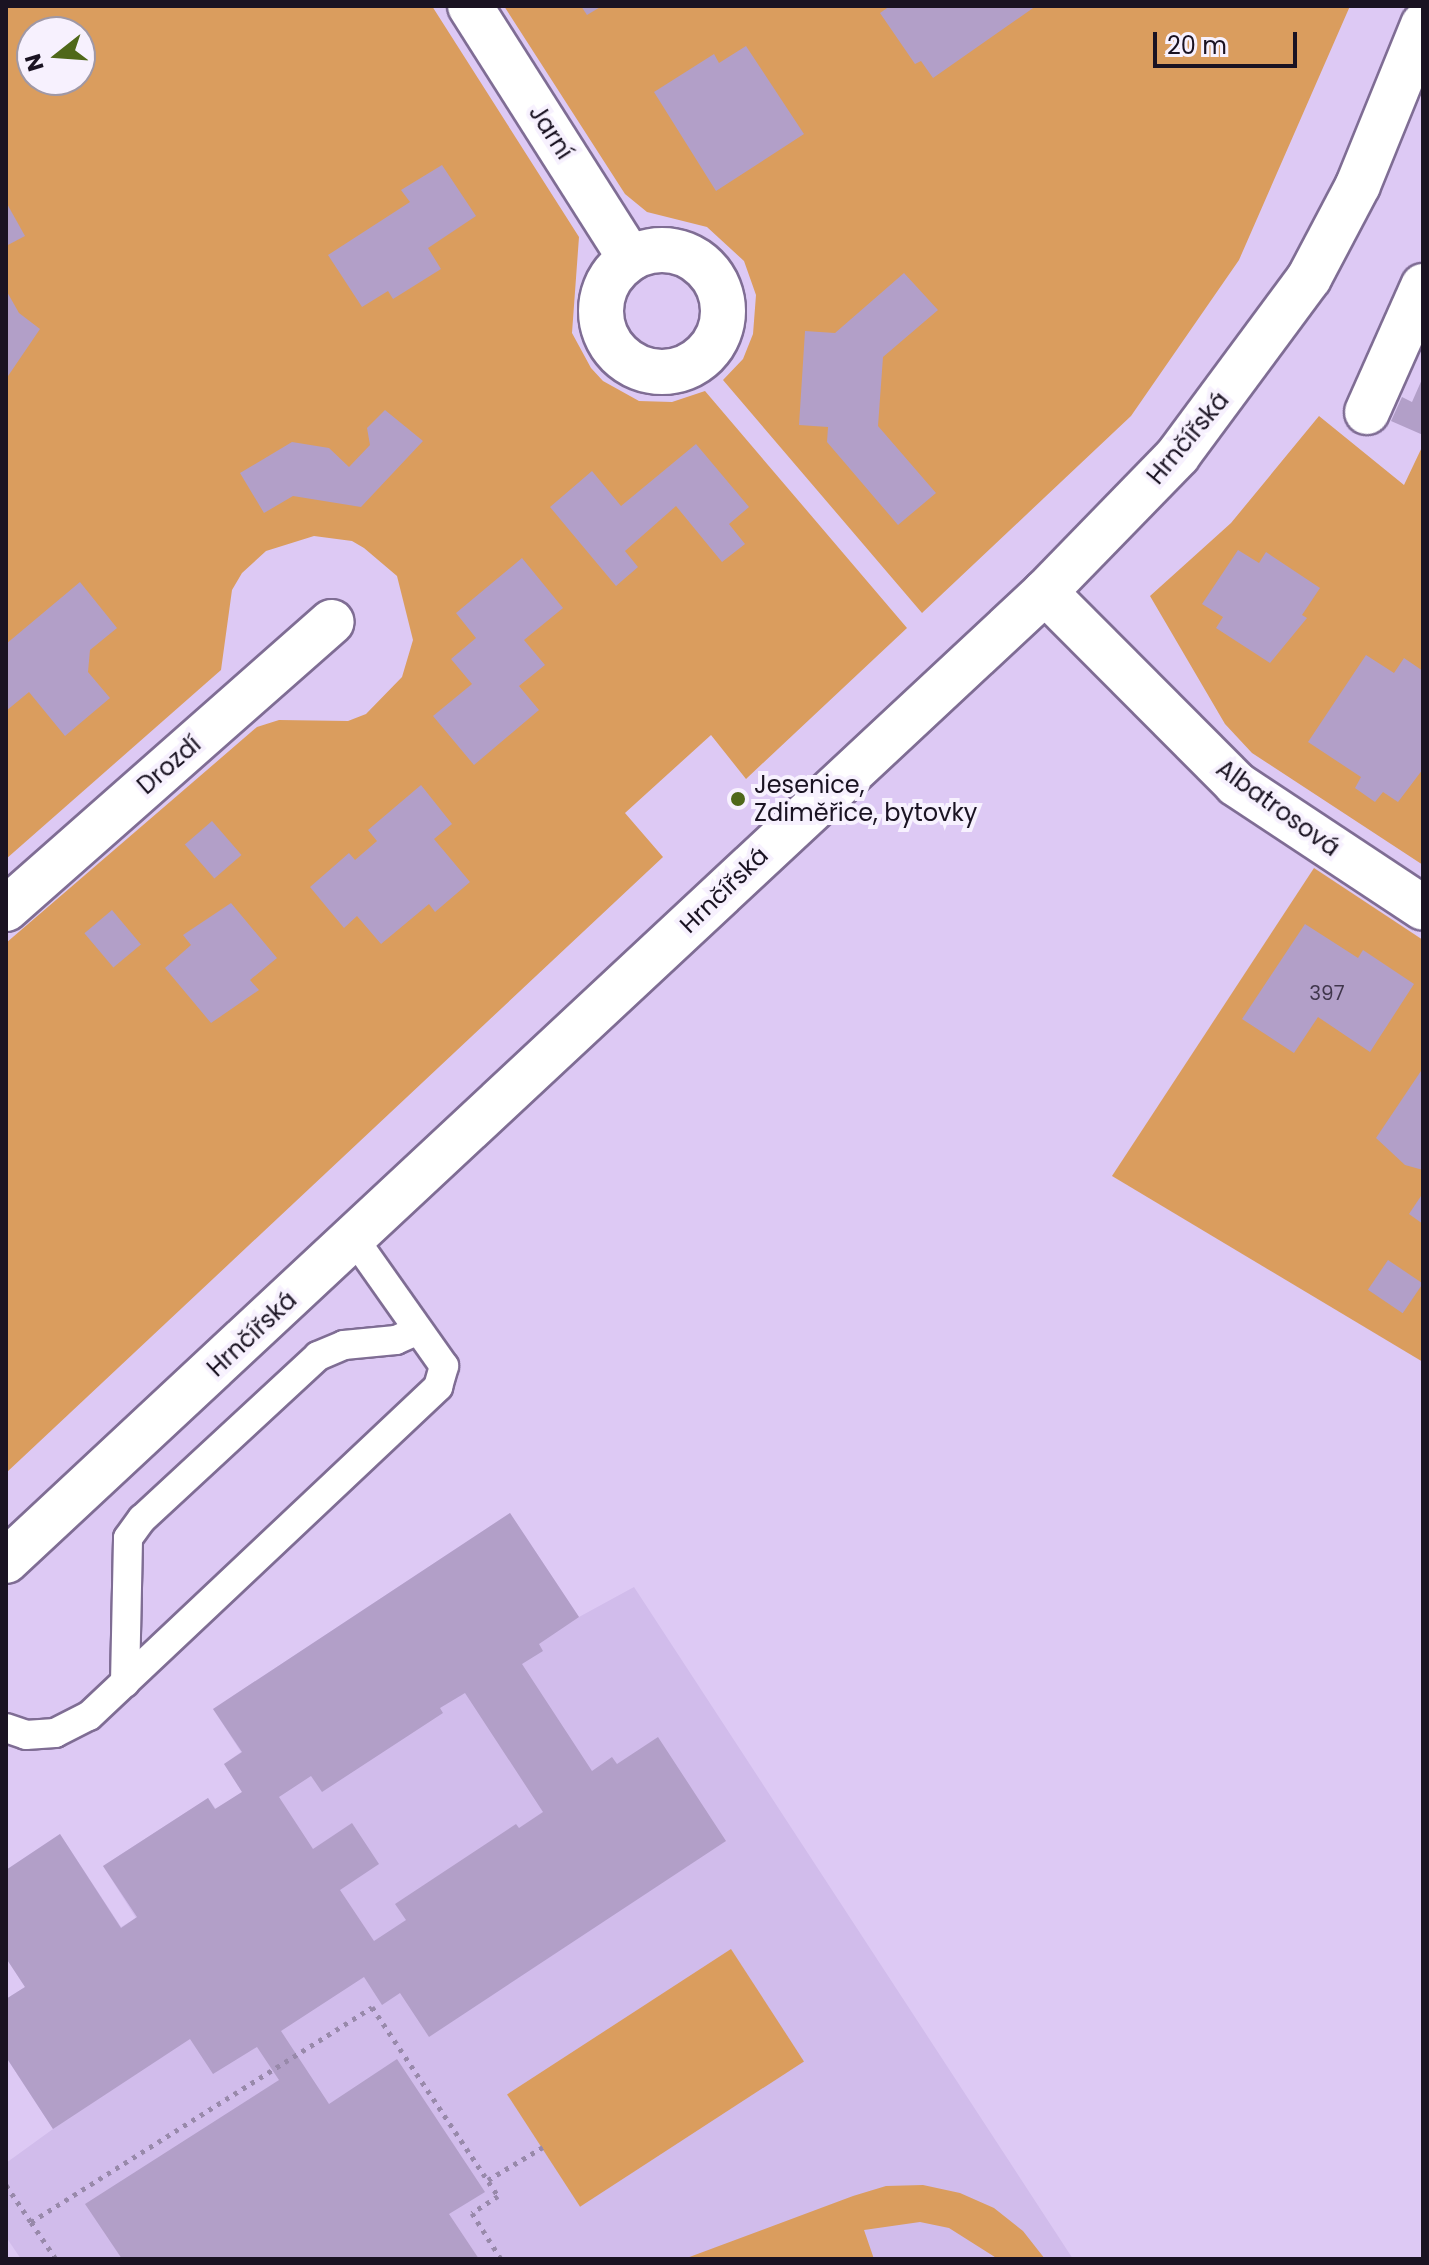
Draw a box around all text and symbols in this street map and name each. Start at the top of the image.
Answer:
north arrow [16,16,96,96]
scale bar [1157,16,1301,66]
text: 20 m [1167,29,1227,62]
text: N [17,50,52,75]
street label: Jarní [523,99,579,165]
street label: Hrnčířská [1141,386,1235,490]
street label: Drozdí [132,730,206,800]
street label: Albatrosová [1211,754,1345,862]
place label: Jesenice, Zdiměřice, bytovky [754,771,977,827]
marker: Jesenice, Zdiměřice, bytovky [729,790,747,808]
street label: Hrnčířská [674,841,774,939]
house number: 397 [1309,981,1345,1005]
street label: Hrnčířská [201,1285,303,1383]

